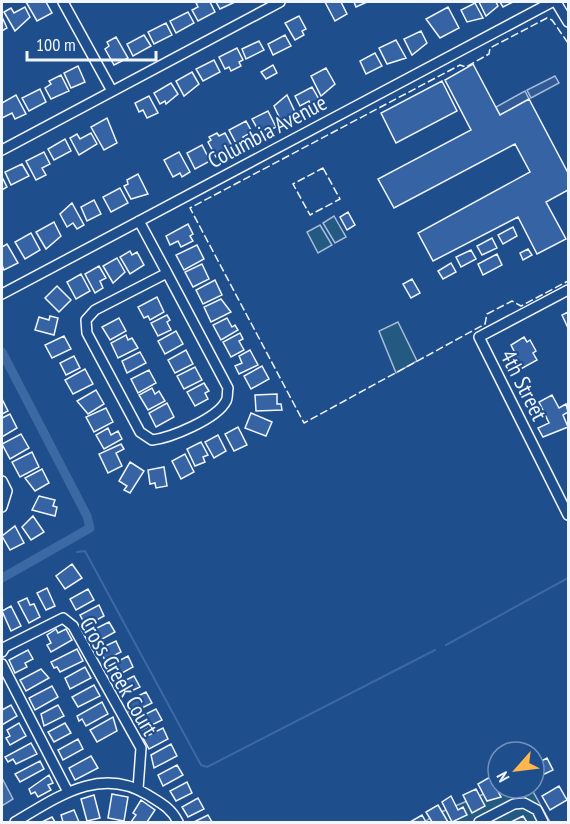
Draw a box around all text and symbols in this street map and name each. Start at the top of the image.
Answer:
scale bar [27,24,156,62]
text: 100 m [36,33,76,56]
street label: Columbia Avenue [203,88,331,174]
street label: 4th Street [494,345,554,425]
street label: Cross Creek Court [74,612,164,740]
north arrow [486,740,546,800]
text: N [492,769,514,786]

